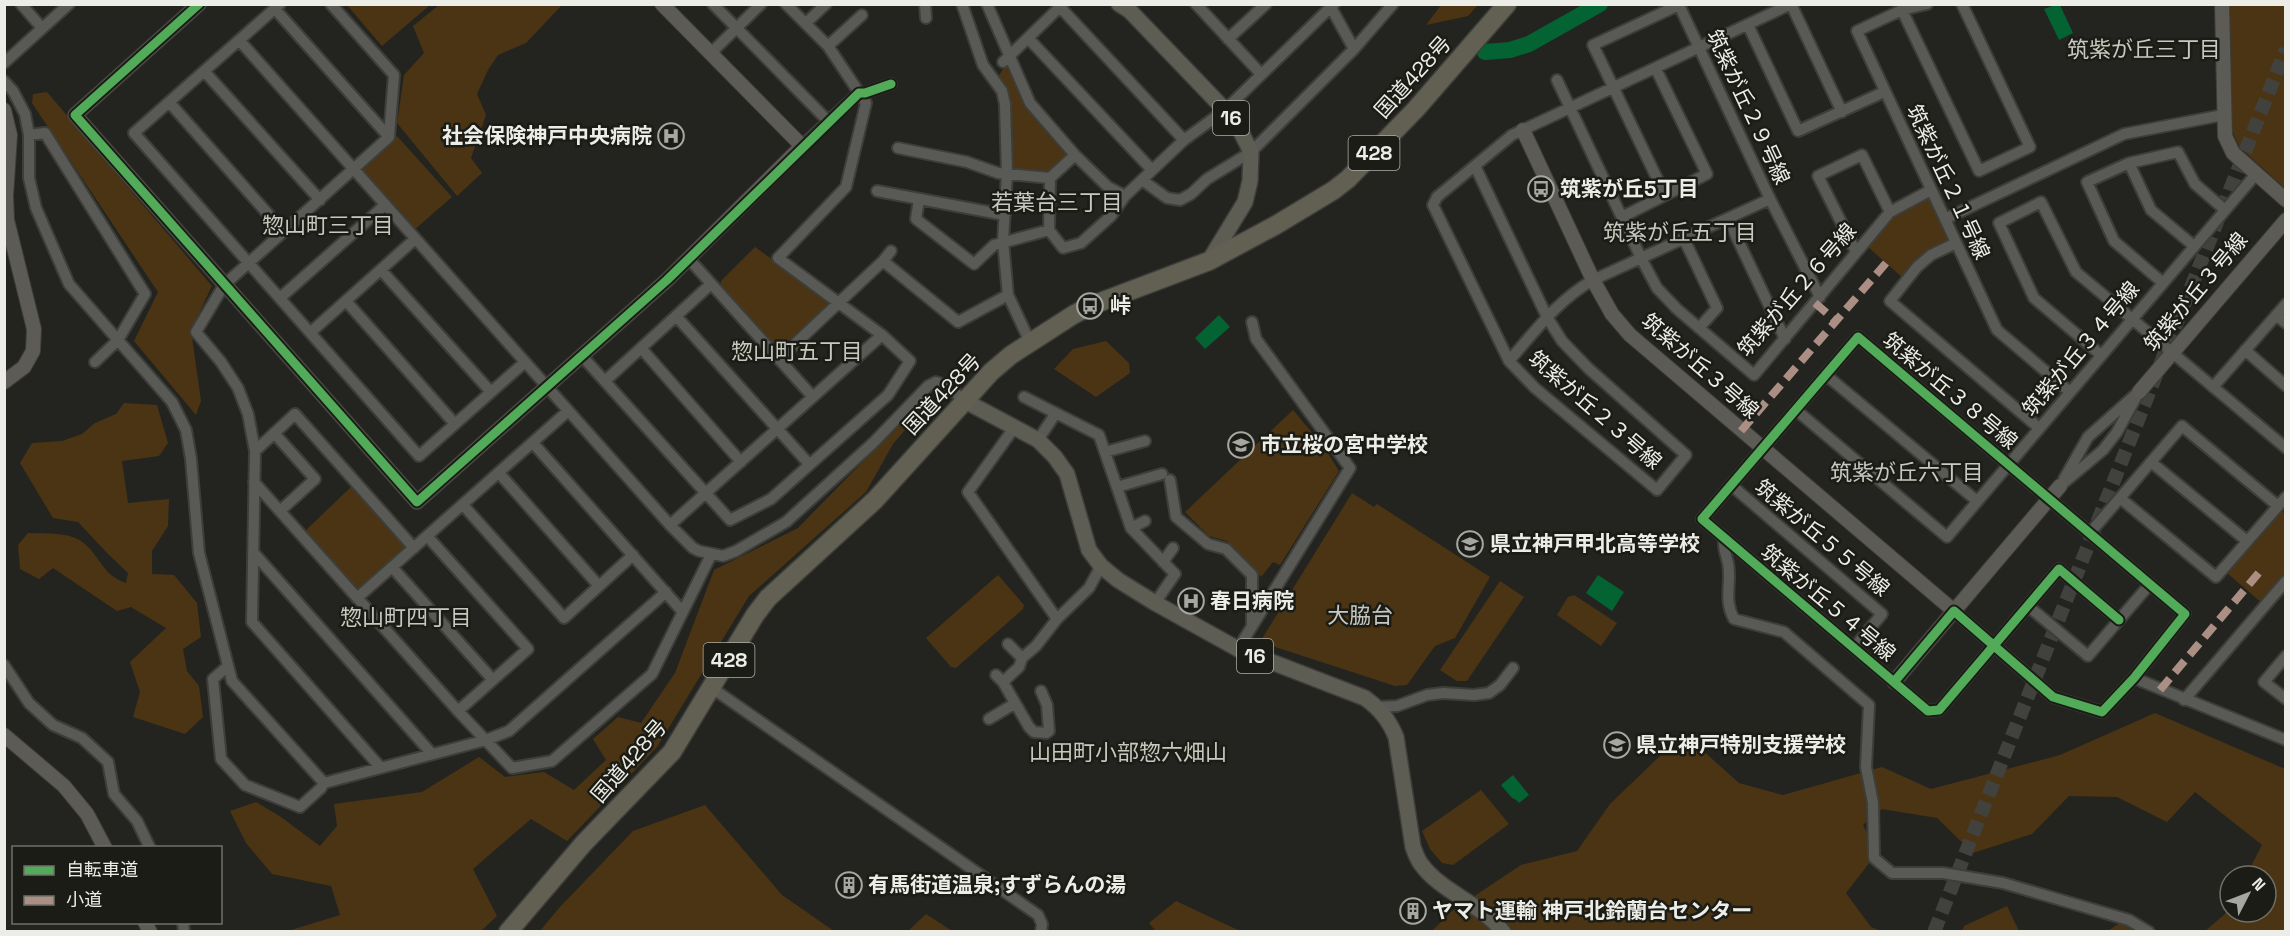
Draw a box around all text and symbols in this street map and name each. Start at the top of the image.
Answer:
street label: 筑紫が丘２９号線 [1701,25,1796,189]
street label: 国道428号 [1369,30,1457,124]
district label: 筑紫が丘三丁目 [2067,35,2221,63]
street label: 筑紫が丘２１号線 [1901,100,1996,264]
road number: 16 [1213,101,1249,135]
hospital icon: 社会保険神戸中央病院 [656,121,686,151]
place label: 社会保険神戸中央病院 [442,122,652,149]
road number: 428 [1348,136,1400,170]
bus stop icon: 筑紫が丘5丁目 [1526,174,1556,204]
place label: 筑紫が丘5丁目 [1560,175,1699,202]
district label: 若葉台三丁目 [991,188,1123,216]
district label: 惣山町三丁目 [262,211,394,239]
street label: 筑紫が丘２６号線 [1731,217,1862,362]
district label: 筑紫が丘五丁目 [1603,218,1757,246]
street label: 筑紫が丘３号線 [2138,227,2253,357]
street label: 筑紫が丘３４号線 [2016,276,2145,422]
bus stop icon: 峠 [1075,291,1105,321]
place label: 峠 [1110,292,1131,319]
street label: 筑紫が丘３号線 [1636,307,1765,424]
street label: 筑紫が丘３８号線 [1877,326,2023,455]
district label: 惣山町五丁目 [731,337,863,365]
street label: 筑紫が丘２３号線 [1523,344,1668,475]
street label: 国道428号 [897,347,986,440]
school or university icon: 市立桜の宮中学校 [1226,430,1256,460]
place label: 市立桜の宮中学校 [1260,431,1428,458]
district label: 筑紫が丘六丁目 [1830,458,1984,486]
street label: 筑紫が丘５５号線 [1749,473,1895,602]
school or university icon: 県立神戸甲北高等学校 [1455,529,1485,559]
place label: 県立神戸甲北高等学校 [1490,530,1700,557]
street label: 筑紫が丘５４号線 [1755,538,1901,667]
hospital icon: 春日病院 [1176,586,1206,616]
place label: 春日病院 [1210,587,1294,614]
district label: 大脇台 [1327,601,1393,629]
district label: 惣山町四丁目 [340,603,472,631]
road number: 16 [1237,639,1273,673]
road number: 428 [704,643,754,677]
street label: 国道428号 [585,713,672,808]
school or university icon: 県立神戸特別支援学校 [1602,730,1632,760]
place label: 県立神戸特別支援学校 [1636,731,1846,758]
district label: 山田町小部惣六畑山 [1029,738,1227,766]
legend [12,846,222,924]
text: 自転車道 [66,858,138,881]
north arrow [2218,864,2278,924]
building icon: 有馬街道温泉;すずらんの湯 [834,870,864,900]
place label: 有馬街道温泉;すずらんの湯 [868,871,1126,898]
text: N [2247,873,2270,895]
text: 小道 [66,888,102,911]
building icon: ヤマト運輸 神戸北鈴蘭台センター [1398,896,1428,926]
place label: ヤマト運輸 神戸北鈴蘭台センター [1432,897,1752,924]

